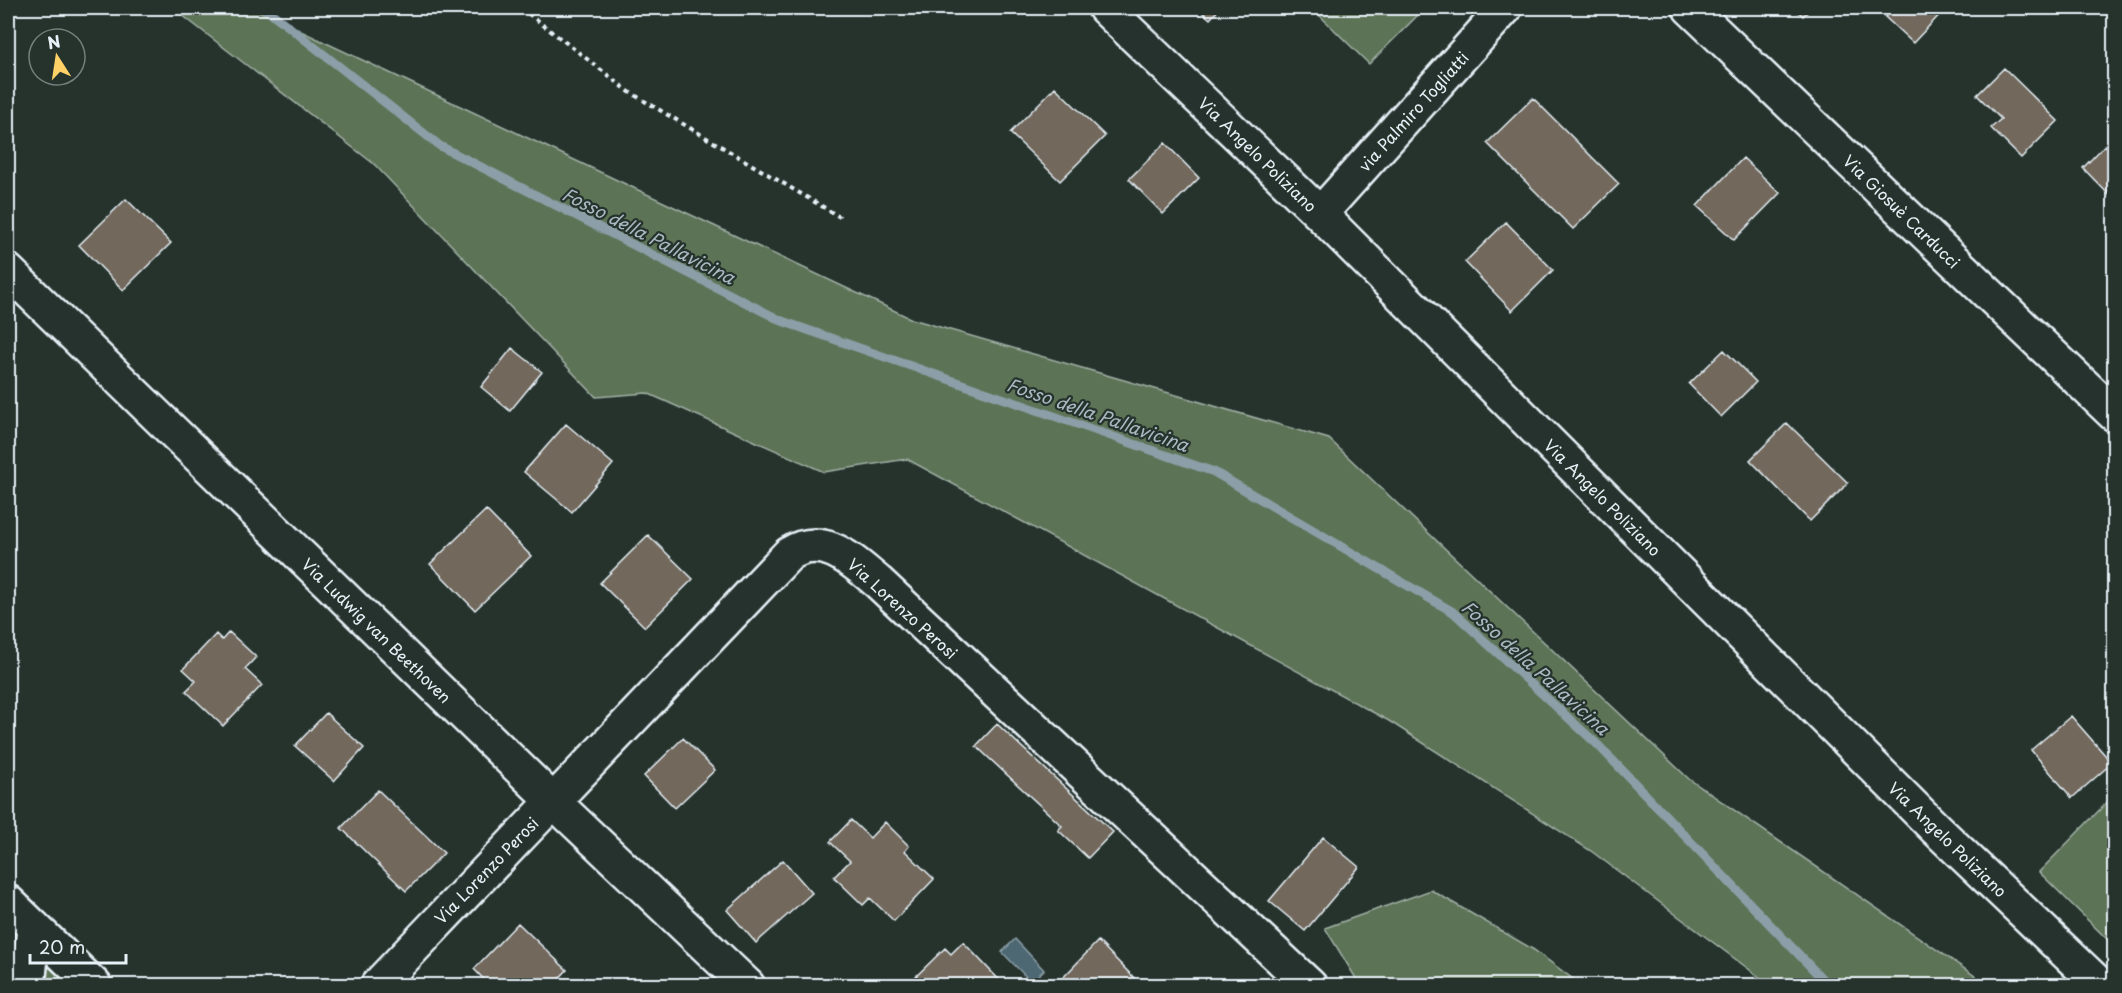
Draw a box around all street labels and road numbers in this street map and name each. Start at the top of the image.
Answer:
street label: via Palmiro Togliatti [1352,46,1474,176]
street label: Via Angelo Poliziano [1193,91,1323,217]
street label: Via Giosuè Carducci [1838,149,1966,273]
street label: Via Angelo Poliziano [1539,433,1667,561]
street label: Via Ludwig van Beethoven [297,552,457,708]
street label: Via Lorenzo Perosi [843,552,963,664]
street label: Via Angelo Poliziano [1883,776,2013,902]
street label: Via Lorenzo Perosi [428,811,544,929]

